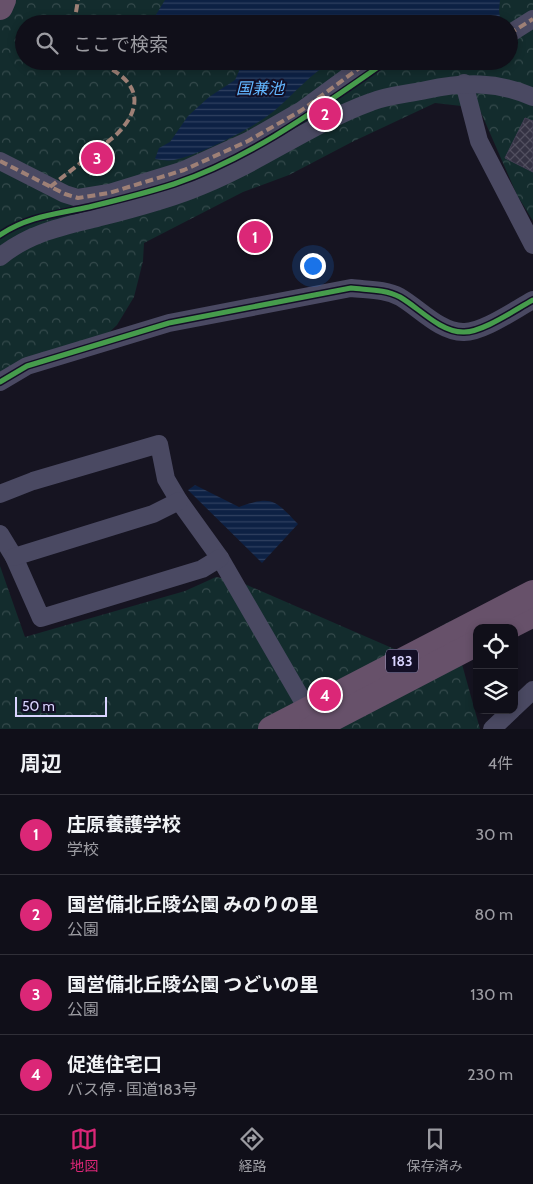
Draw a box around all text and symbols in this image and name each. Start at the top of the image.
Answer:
search box [15,15,518,70]
icon: search [33,29,61,57]
text: ここで検索 [73,33,168,56]
water label: 国兼池 [236,79,286,98]
pin: 2 [309,95,341,133]
pin: 3 [81,139,113,177]
pin: 1 [239,218,271,256]
your location [300,253,326,279]
map controls [473,624,518,714]
button: locate [473,624,518,669]
road number: 183 [386,649,418,672]
button: layers [473,669,518,714]
pin: 4 [309,676,341,714]
scale bar [15,694,108,717]
text: 50 m [22,697,55,715]
text: 周辺 [20,751,62,776]
text: 4件 [488,754,513,773]
text: 庄原養護学校 [67,813,181,836]
text: 1 [33,825,39,844]
text: 30 m [476,825,513,844]
text: 学校 [67,840,99,859]
text: 国営備北丘陵公園 みのりの里 [67,893,318,916]
text: 2 [32,905,40,924]
text: 80 m [475,905,513,924]
text: 公園 [67,920,99,939]
text: 国営備北丘陵公園 つどいの里 [67,973,318,996]
text: 3 [32,985,40,1004]
text: 130 m [470,985,513,1004]
text: 公園 [67,1000,99,1019]
text: 促進住宅口 [67,1053,162,1076]
text: 4 [31,1065,41,1084]
text: 230 m [467,1065,513,1084]
text: バス停 · 国道183号 [67,1080,198,1099]
tab: 地図 [70,1125,98,1175]
tab: 経路 [238,1125,266,1175]
tab: 保存済み [407,1125,463,1175]

